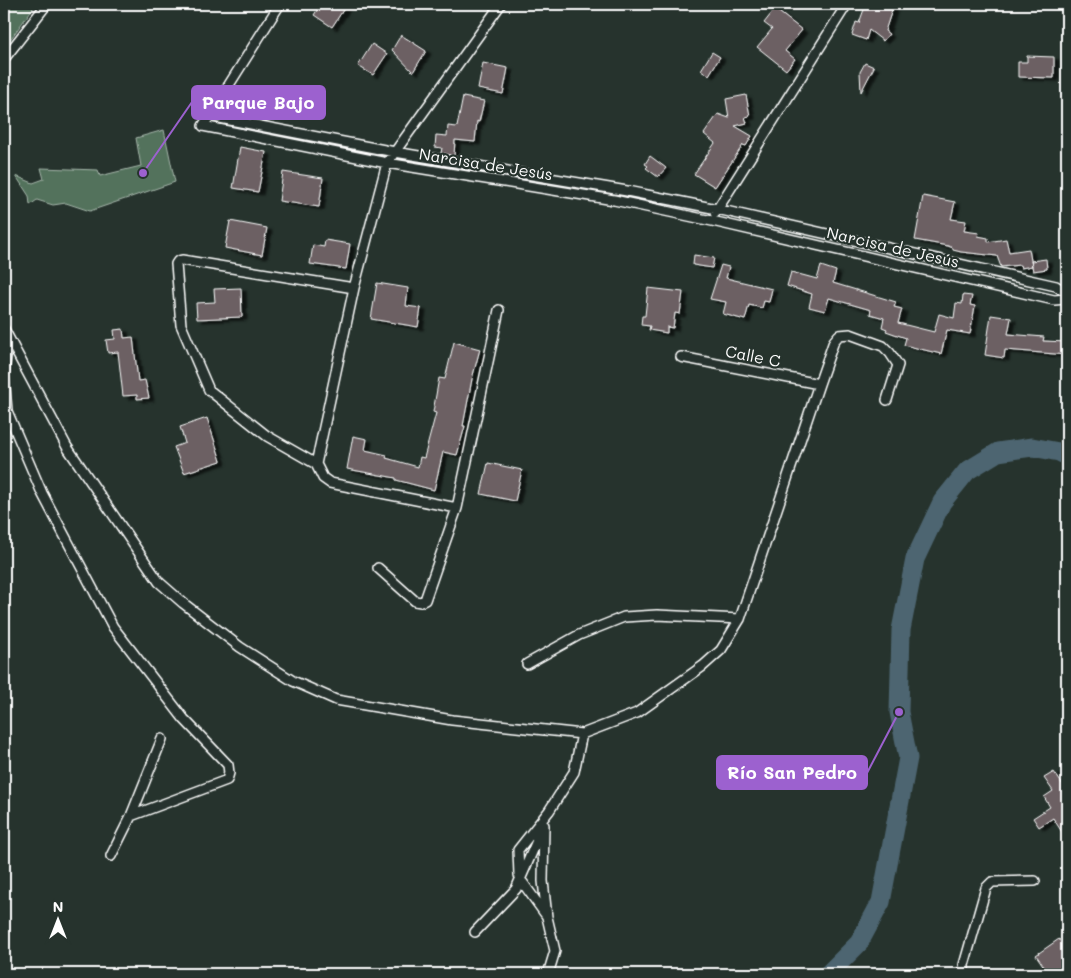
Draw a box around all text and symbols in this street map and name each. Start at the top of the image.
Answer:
callout: Parque Bajo [192,86,325,119]
text: Parque Bajo [202,90,314,114]
street label: Narcisa de Jesús [418,143,554,184]
street label: Narcisa de Jesús [825,221,961,272]
street label: Calle C [724,340,783,371]
callout: Río San Pedro [717,756,867,789]
text: Río San Pedro [727,760,857,784]
north arrow [32,896,82,946]
text: N [53,897,63,916]

